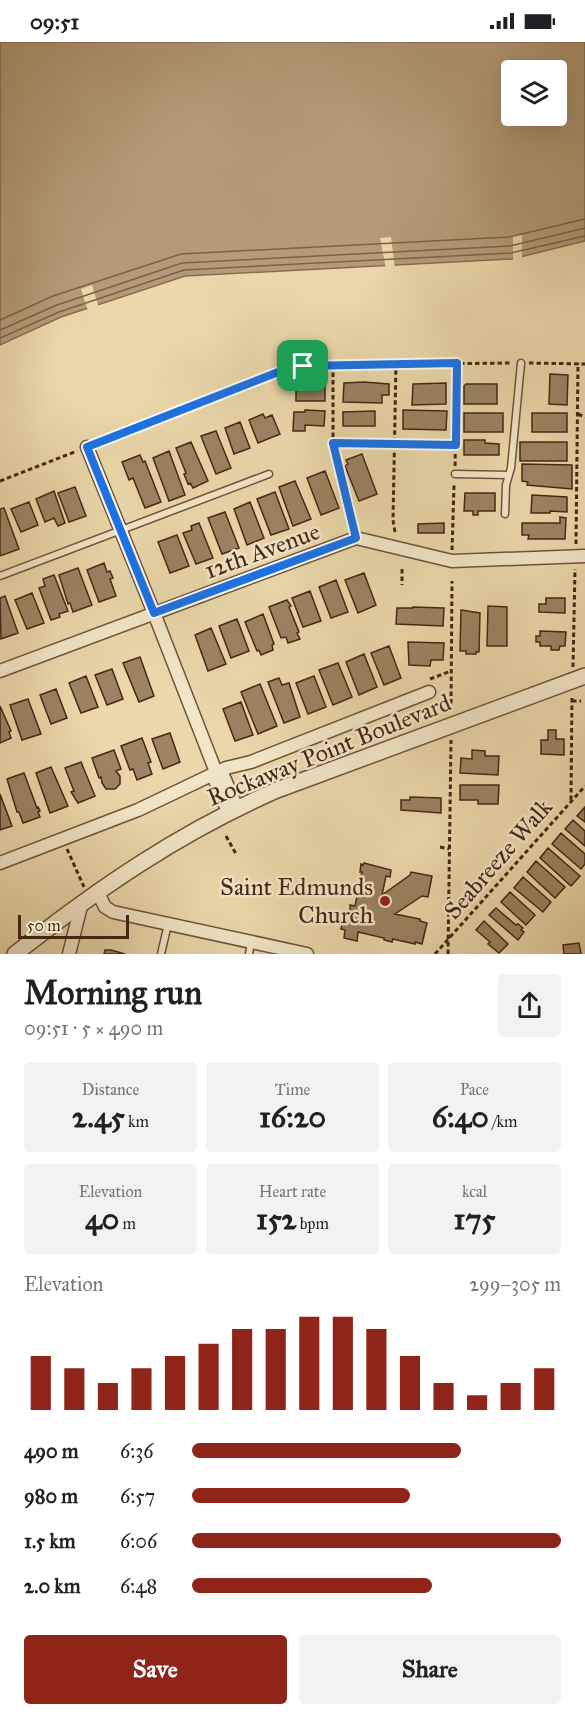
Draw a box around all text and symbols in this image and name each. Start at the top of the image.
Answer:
text: 09:51 [30,8,79,35]
map controls [501,60,567,126]
button: layers [501,60,567,126]
pin [277,340,328,391]
icon: arrive [286,349,319,382]
street label: 12th Avenue [200,516,324,586]
street label: Rockaway Point Boulevard [203,687,455,813]
street label: Seabreeze Walk [437,792,559,925]
place label: Saint Edmunds Church [220,872,373,930]
marker: Saint Edmunds Church [378,894,392,908]
scale bar [18,912,129,940]
text: 50 m [27,916,61,935]
text: Morning run [24,973,202,1013]
button: share [498,974,561,1037]
text: 09:51 · 5 × 490 m [24,1016,163,1040]
text: Distance [82,1080,139,1099]
text: Time [275,1080,310,1099]
text: Pace [460,1080,489,1099]
text: 2.45 [72,1099,125,1135]
text: 16:20 [259,1099,326,1135]
text: 6:40 [432,1099,489,1135]
text: km [125,1112,149,1131]
text: /km [489,1112,517,1131]
text: Elevation [79,1182,142,1201]
text: Heart rate [259,1182,326,1201]
text: kcal [462,1182,487,1201]
text: 40 [85,1201,119,1237]
text: 152 [256,1201,296,1237]
text: 175 [454,1201,495,1237]
text: m [119,1214,136,1233]
text: bpm [296,1214,329,1233]
text: Elevation [24,1272,103,1296]
text: 299–305 m [469,1272,561,1296]
text: 490 m [24,1439,79,1463]
text: 6:36 [120,1439,154,1463]
text: 980 m [24,1484,78,1508]
text: 6:57 [120,1484,155,1508]
text: 1.5 km [24,1529,75,1553]
text: 6:06 [120,1529,157,1553]
text: 2.0 km [24,1574,80,1598]
text: 6:48 [120,1574,157,1598]
button: Save [24,1635,287,1704]
button: Share [299,1635,561,1704]

